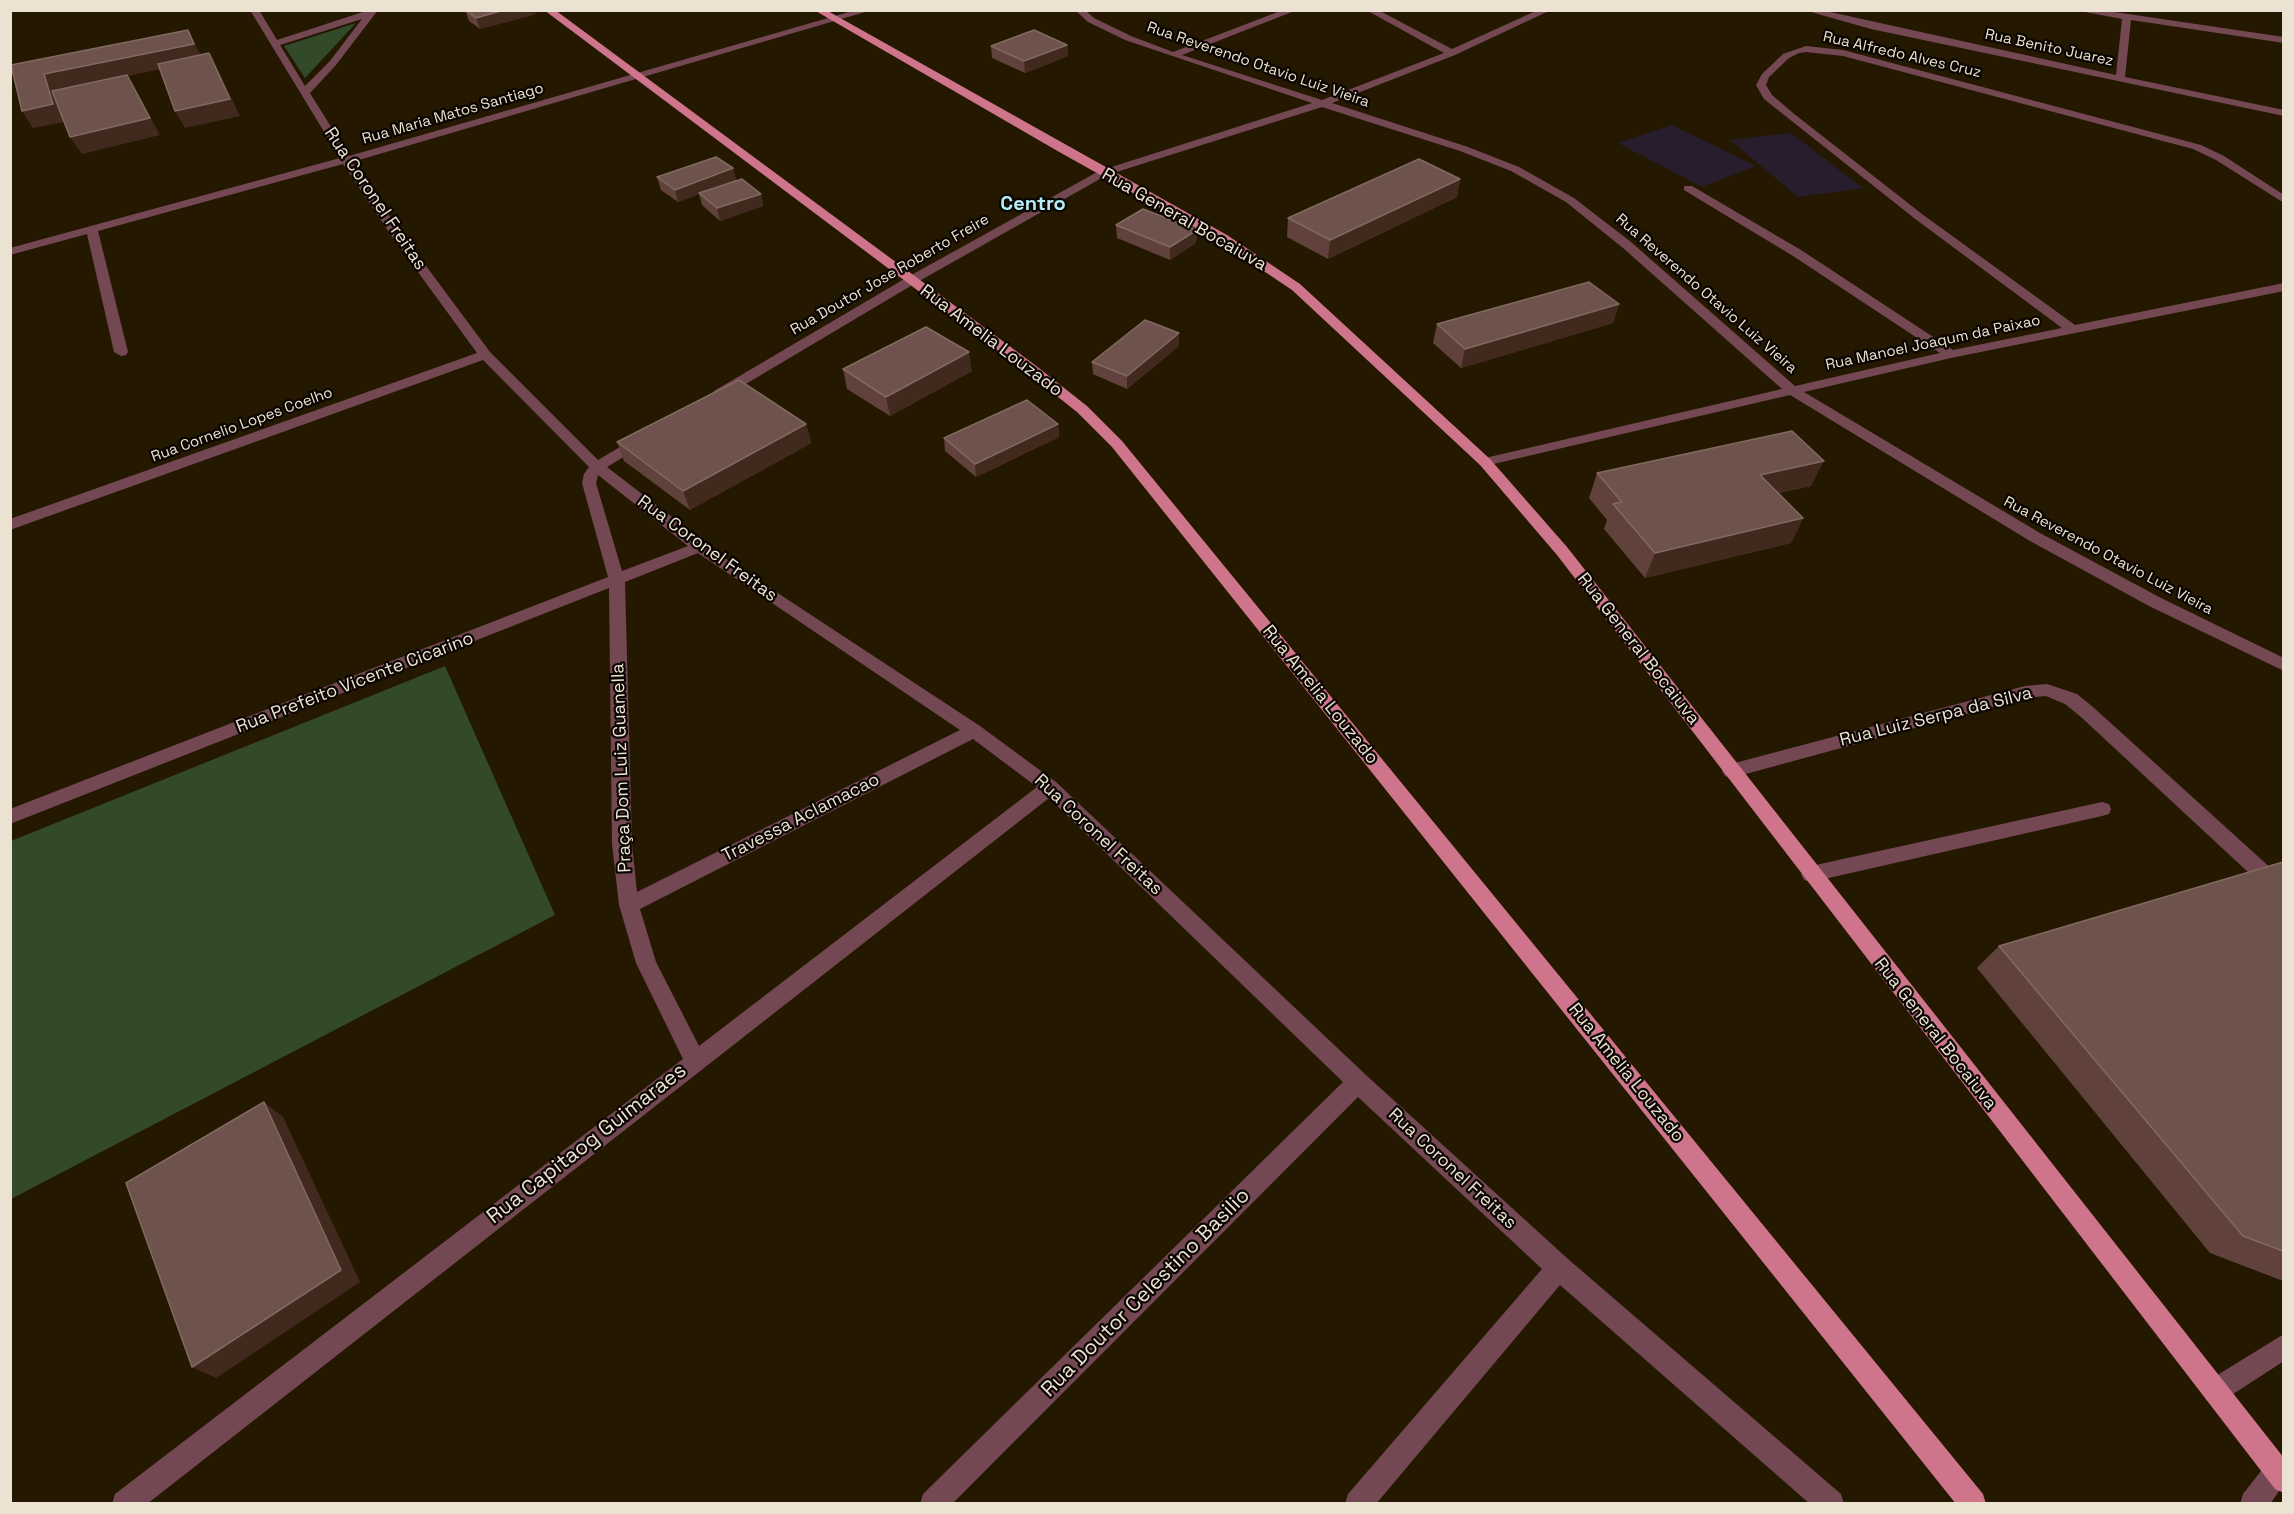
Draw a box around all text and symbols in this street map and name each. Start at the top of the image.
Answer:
street label: Rua Reverendo Otavio Luiz Vieira [1144,18,1372,112]
street label: Rua Benito Juarez [1983,26,2115,70]
street label: Rua Alfredo Alves Cruz [1821,28,1983,82]
street label: Rua Maria Matos Santiago [360,79,546,149]
street label: Rua Coronel Freitas [319,123,431,275]
street label: Rua General Bocaiuva [1098,164,1270,276]
district label: Centro [1000,193,1066,217]
street label: Rua Reverendo Otavio Luiz Vieira [1612,210,1800,378]
street label: Rua Doutor Jose Roberto Freire [787,211,993,339]
street label: Rua Amelia Louzado [916,280,1066,402]
street label: Rua Manoel Joaqum da Paixao [1824,311,2042,375]
street label: Rua Cornelio Lopes Coelho [149,384,335,466]
street label: Rua Coronel Freitas [633,491,781,607]
street label: Rua Reverendo Otavio Luiz Vieira [2000,493,2216,619]
street label: Rua General Bocaiuva [1572,569,1704,729]
street label: Rua Amelia Louzado [1257,621,1383,769]
street label: Rua Prefeito Vicente Cicarino [233,628,477,738]
street label: Praça Dom Luiz Guanella [608,663,636,873]
street label: Rua Luiz Serpa da Silva [1837,683,2035,751]
street label: Travessa Aclamacao [719,769,883,867]
street label: Rua Coronel Freitas [1029,770,1167,900]
street label: Rua General Bocaiuva [1869,954,2001,1114]
street label: Rua Amelia Louzado [1563,999,1689,1147]
street label: Rua Capitaog Guimaraes [482,1058,692,1230]
street label: Rua Coronel Freitas [1383,1104,1521,1234]
street label: Rua Doutor Celestino Basilio [1036,1183,1256,1403]

